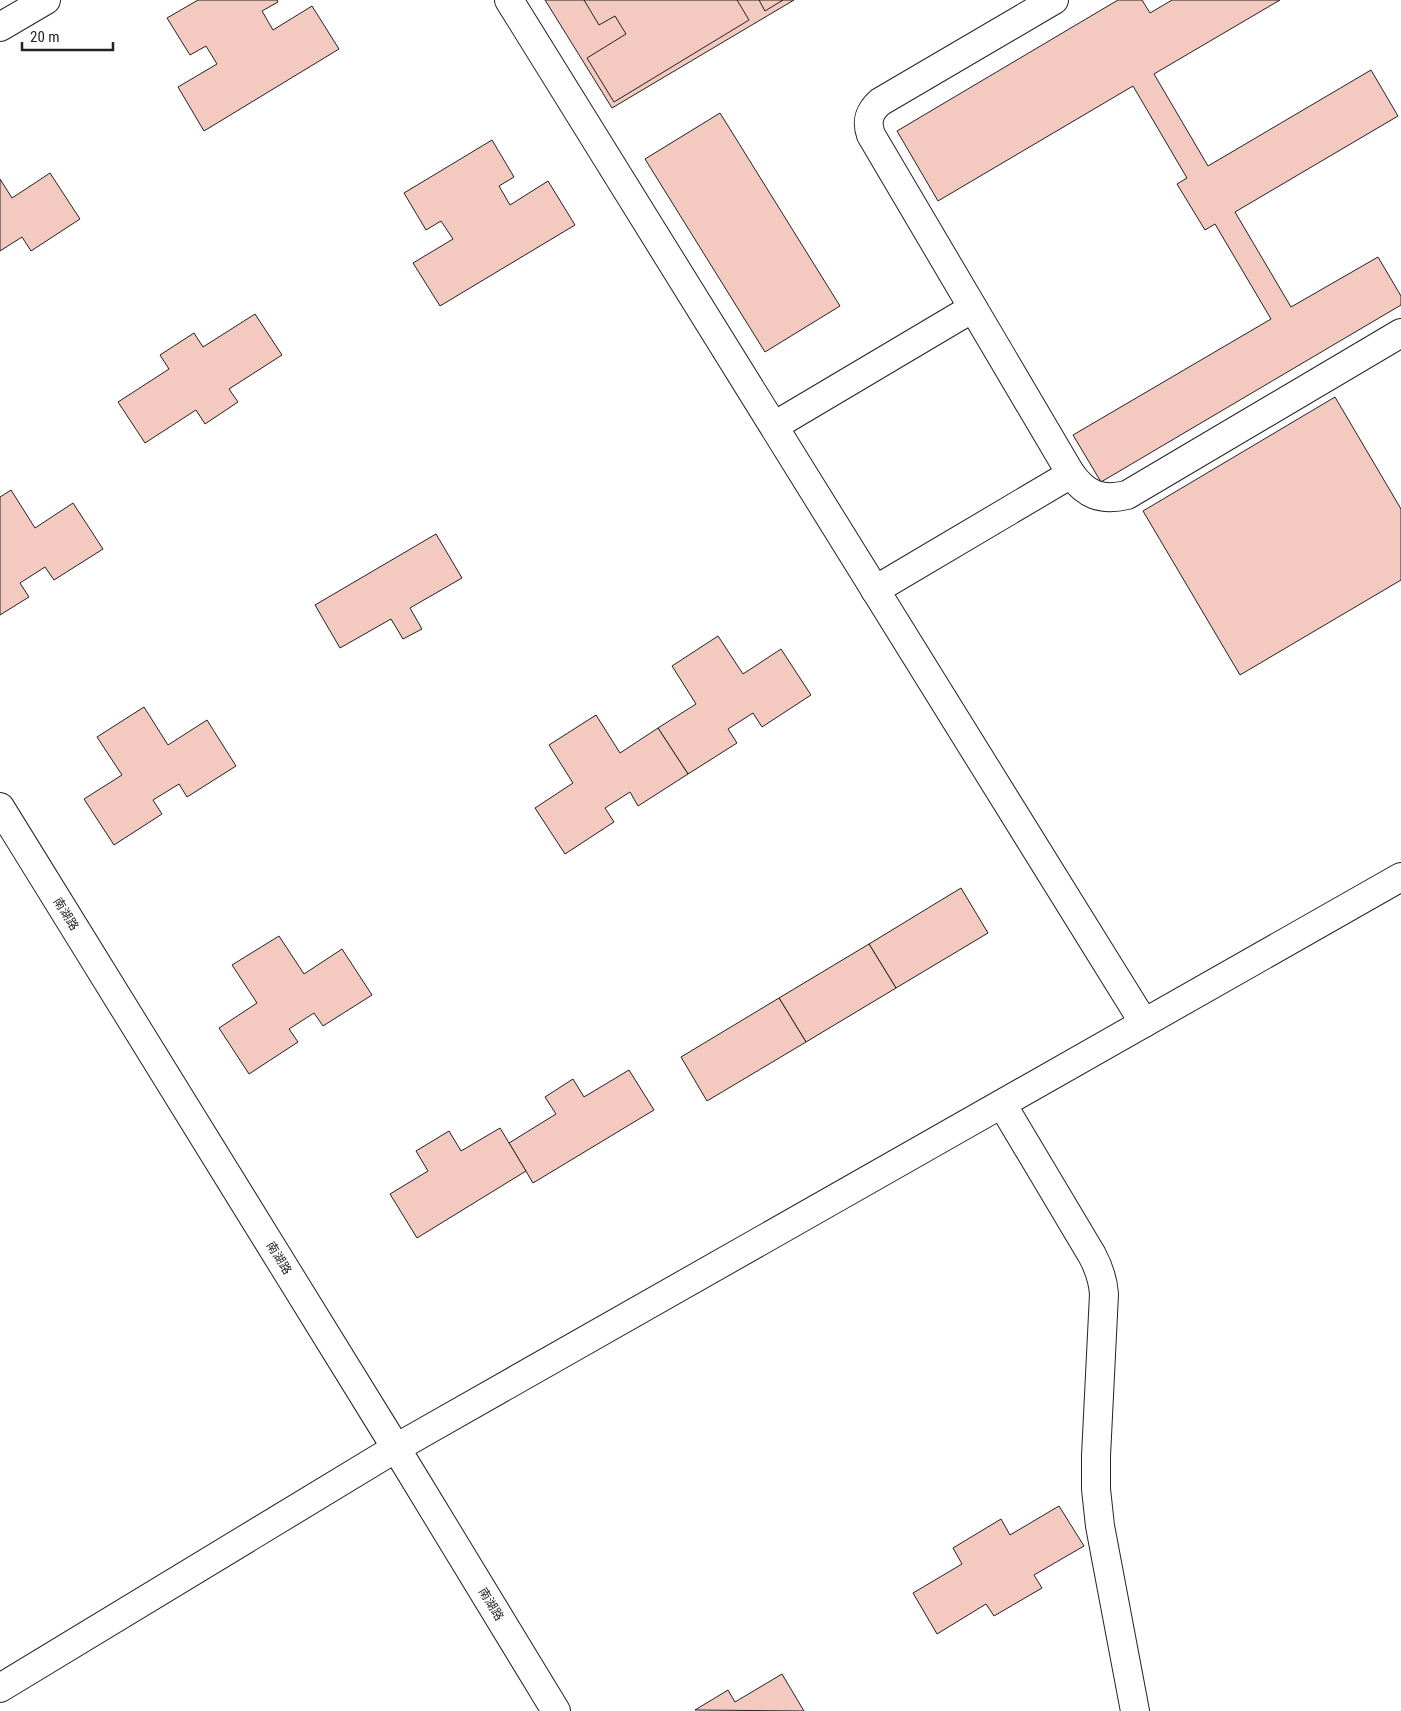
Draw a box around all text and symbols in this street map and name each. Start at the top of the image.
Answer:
scale bar [22,20,114,52]
text: 20 m [30,28,60,46]
street label: 南湖路 [51,895,81,933]
street label: 南湖路 [264,1239,294,1277]
street label: 南湖路 [476,1585,506,1623]

